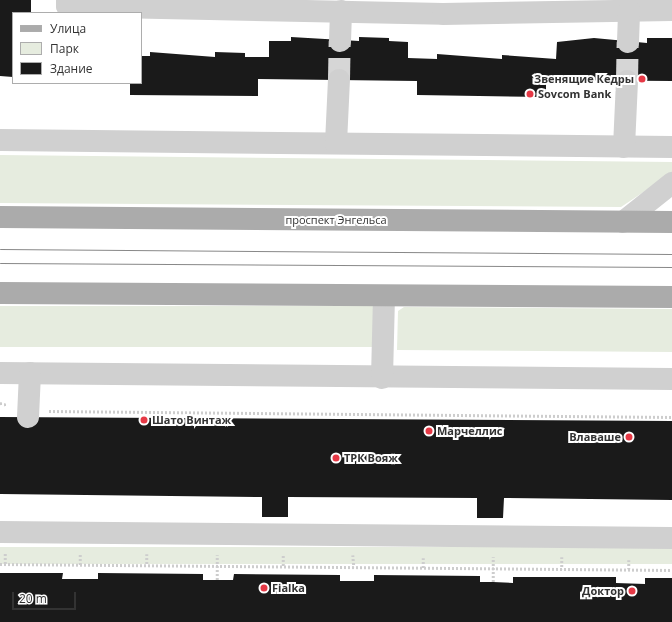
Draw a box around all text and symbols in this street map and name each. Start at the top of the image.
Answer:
legend [12,12,142,84]
text: Улица [50,20,86,37]
text: Парк [50,40,79,57]
text: Здание [50,60,93,77]
place label: Звенящие Кедры [534,72,634,86]
marker: Звенящие Кедры [637,74,647,84]
place label: Sovcom Bank [538,87,611,101]
marker: Sovcom Bank [525,89,535,99]
street label: проспект Энгельса [285,213,387,227]
place label: Шато Винтаж [152,413,231,427]
marker: Шато Винтаж [139,415,149,425]
place label: Марчеллис [437,424,502,438]
marker: Марчеллис [424,426,434,436]
place label: Влаваше [569,430,621,444]
marker: Влаваше [624,432,634,442]
place label: ТРК Вояж [344,451,398,465]
marker: ТРК Вояж [331,453,341,463]
place label: Fialka [272,581,305,595]
marker: Fialka [259,583,269,593]
scale bar [14,584,78,610]
place label: Доктор [582,584,624,598]
marker: Доктор [627,586,637,596]
text: 20 m [19,590,47,607]

